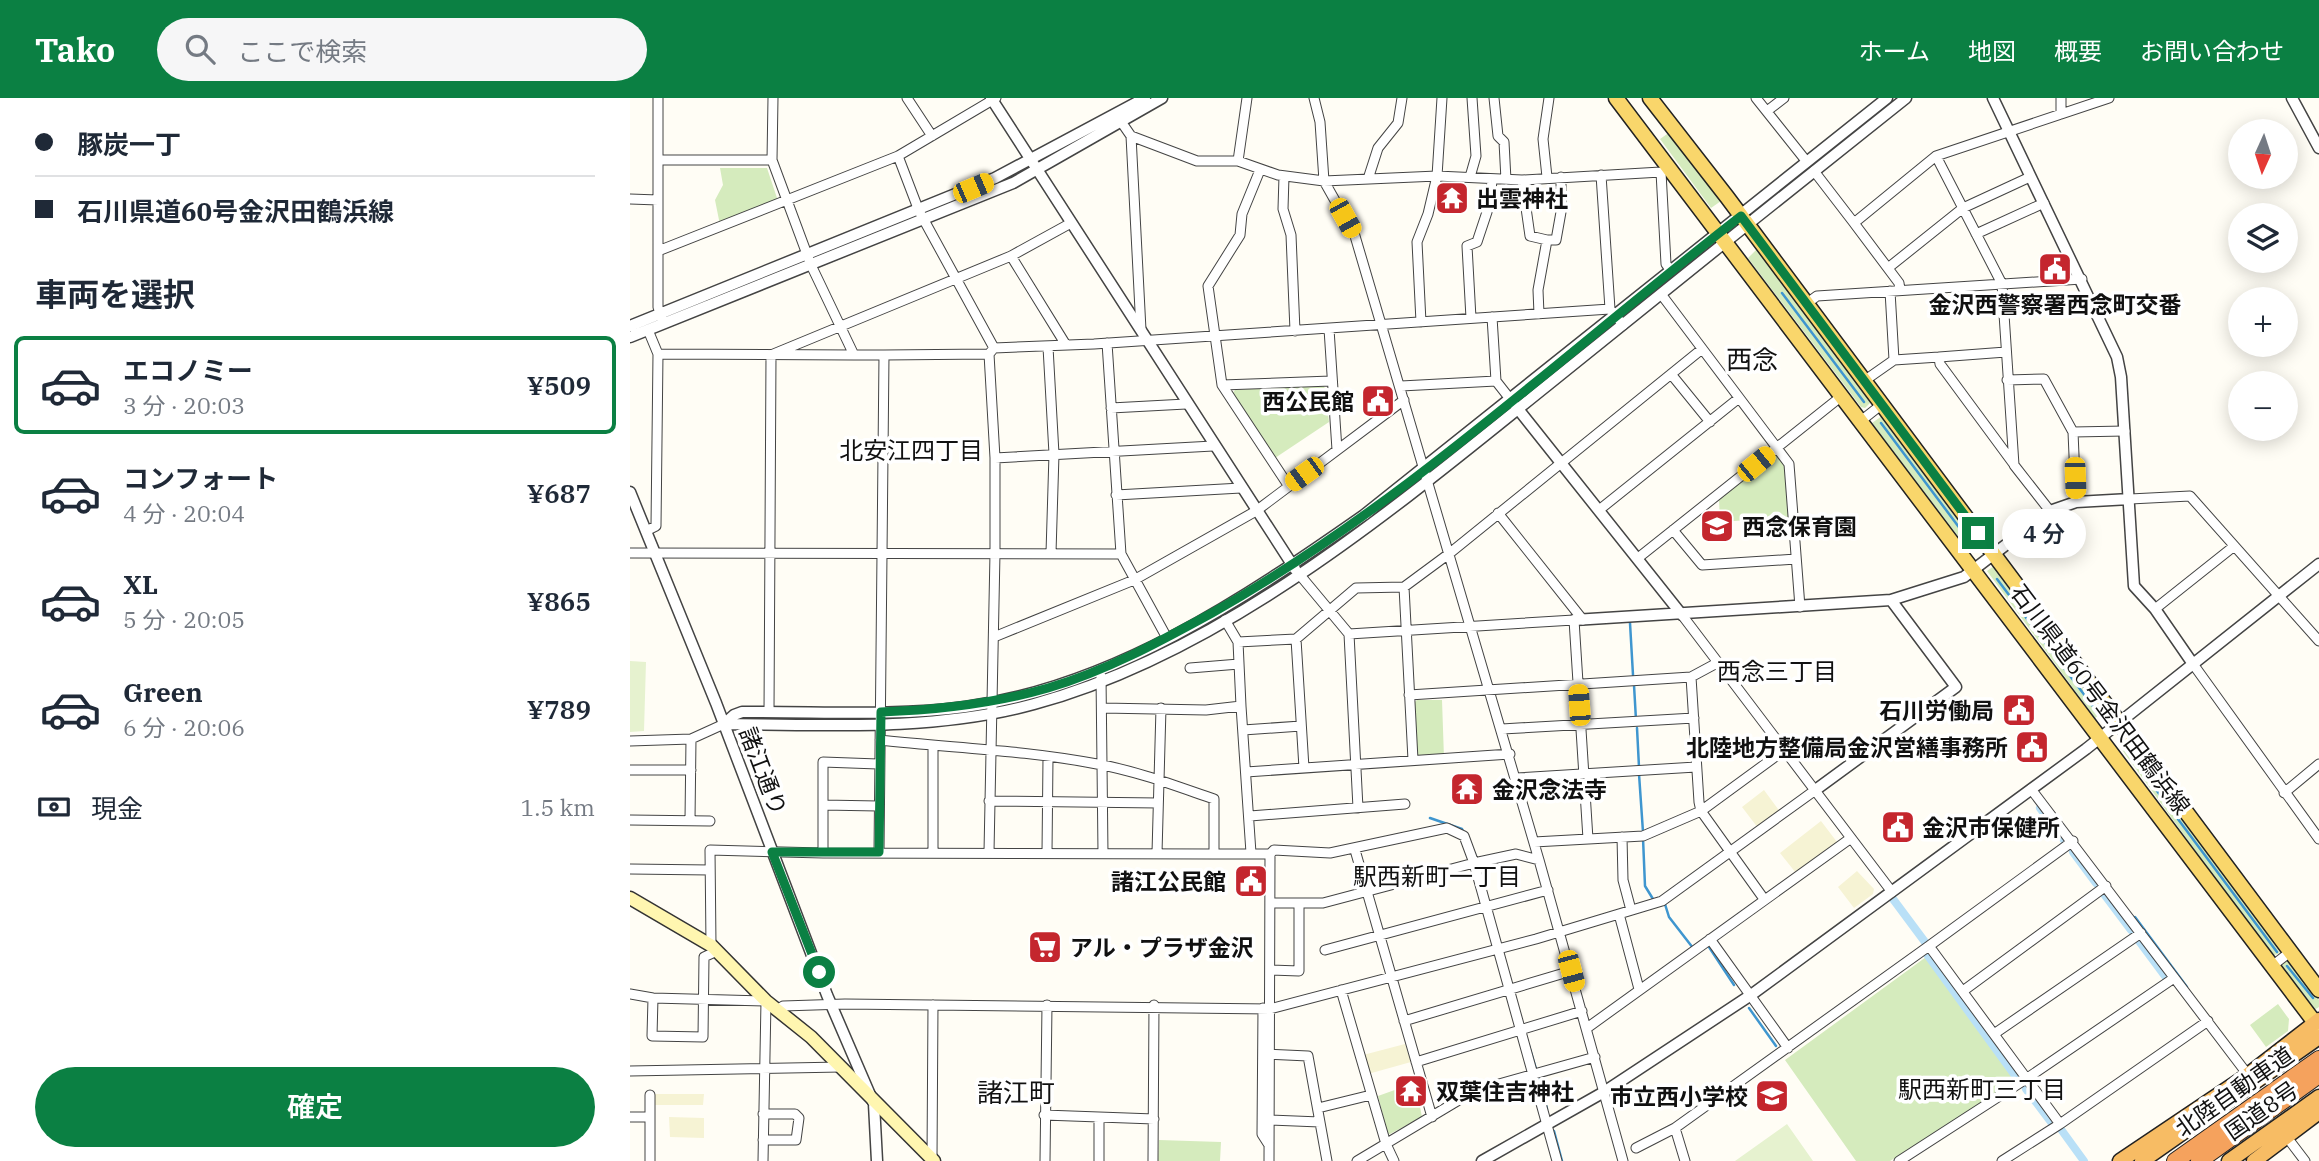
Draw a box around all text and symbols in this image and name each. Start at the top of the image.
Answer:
search box [157,18,647,81]
text: Tako [35,28,115,71]
icon: search [181,30,219,68]
text: ここで検索 [237,34,367,68]
text: ホーム [1859,35,1930,67]
text: 地図 [1968,35,2016,67]
text: 概要 [2054,35,2102,67]
text: お問い合わせ [2140,35,2284,67]
north arrow [2228,119,2298,189]
map controls [2228,119,2298,441]
text: 豚炭一丁 [77,127,181,161]
car [950,170,997,206]
temple icon: 出雲神社 [1433,179,1471,217]
place label: 出雲神社 [1476,183,1568,213]
text: 石川県道60号金沢田鶴浜線 [77,194,394,228]
car [1326,195,1365,241]
button: layers [2228,203,2298,273]
public building icon: 金沢西警察署西念町交番 [2036,250,2074,288]
text: 車両を選択 [35,273,195,315]
button: + [2228,287,2298,357]
place label: 金沢西警察署西念町交番 [1929,289,2182,319]
district label: 西念 [1726,342,1778,376]
text: エコノミー [123,353,253,387]
icon: car [39,354,102,417]
text: ¥509 [527,368,591,402]
button: − [2228,371,2298,441]
public building icon: 西公民館 [1359,382,1397,420]
place label: 西公民館 [1262,386,1354,416]
text: 3 分 · 20:03 [123,390,245,420]
district label: 北安江四丁目 [839,434,983,466]
car [1734,443,1779,485]
car [1281,453,1328,495]
car [2064,457,2087,499]
text: コンフォート [123,461,278,495]
icon: car [39,462,102,525]
text: ¥687 [527,476,591,510]
text: 4 分 · 20:04 [123,498,245,528]
school or university icon: 西念保育園 [1698,507,1736,545]
callout: 4 分 [2002,508,2086,558]
place label: 西念保育園 [1742,511,1857,541]
route end [1962,517,1994,549]
text: 4 分 [2023,518,2065,548]
text: XL [123,567,158,601]
icon: car [39,570,102,633]
street label: 石川県道60号金沢田鶴浜線 [2005,578,2197,820]
text: ¥865 [527,584,591,618]
text: 5 分 · 20:05 [123,604,245,634]
district label: 西念三丁目 [1717,655,1837,687]
text: Green [123,675,203,709]
icon: car [39,678,102,741]
car [1568,683,1591,727]
public building icon: 石川労働局 [2000,691,2038,729]
text: ¥789 [527,692,591,726]
place label: 石川労働局 [1879,695,1994,725]
text: 6 分 · 20:06 [123,712,245,742]
street label: 諸江通り [734,723,794,819]
public building icon: 北陸地方整備局金沢営繕事務所 [2013,728,2051,766]
place label: 北陸地方整備局金沢営繕事務所 [1686,732,2008,762]
temple icon: 金沢念法寺 [1448,770,1486,808]
place label: 金沢念法寺 [1492,774,1607,804]
icon: cash [35,788,73,826]
text: 現金 [91,791,143,825]
text: 1.5 km [521,792,595,822]
public building icon: 金沢市保健所 [1879,808,1917,846]
place label: 金沢市保健所 [1922,812,2060,842]
district label: 駅西新町一丁目 [1353,860,1521,892]
public building icon: 諸江公民館 [1232,862,1270,900]
place label: 諸江公民館 [1111,866,1226,896]
supermarket icon: アル・プラザ金沢 [1026,928,1064,966]
place label: アル・プラザ金沢 [1070,932,1254,962]
car [1556,948,1587,994]
route start [803,956,835,988]
street label: 北陸自動車道 [2169,1039,2299,1143]
button: 確定 [35,1067,595,1147]
temple icon: 双葉住吉神社 [1392,1072,1430,1110]
district label: 駅西新町三丁目 [1898,1073,2066,1105]
street label: 国道8号 [2218,1074,2304,1146]
district label: 諸江町 [977,1075,1055,1109]
place label: 双葉住吉神社 [1436,1076,1574,1106]
school or university icon: 市立西小学校 [1753,1077,1791,1115]
place label: 市立西小学校 [1610,1081,1748,1111]

